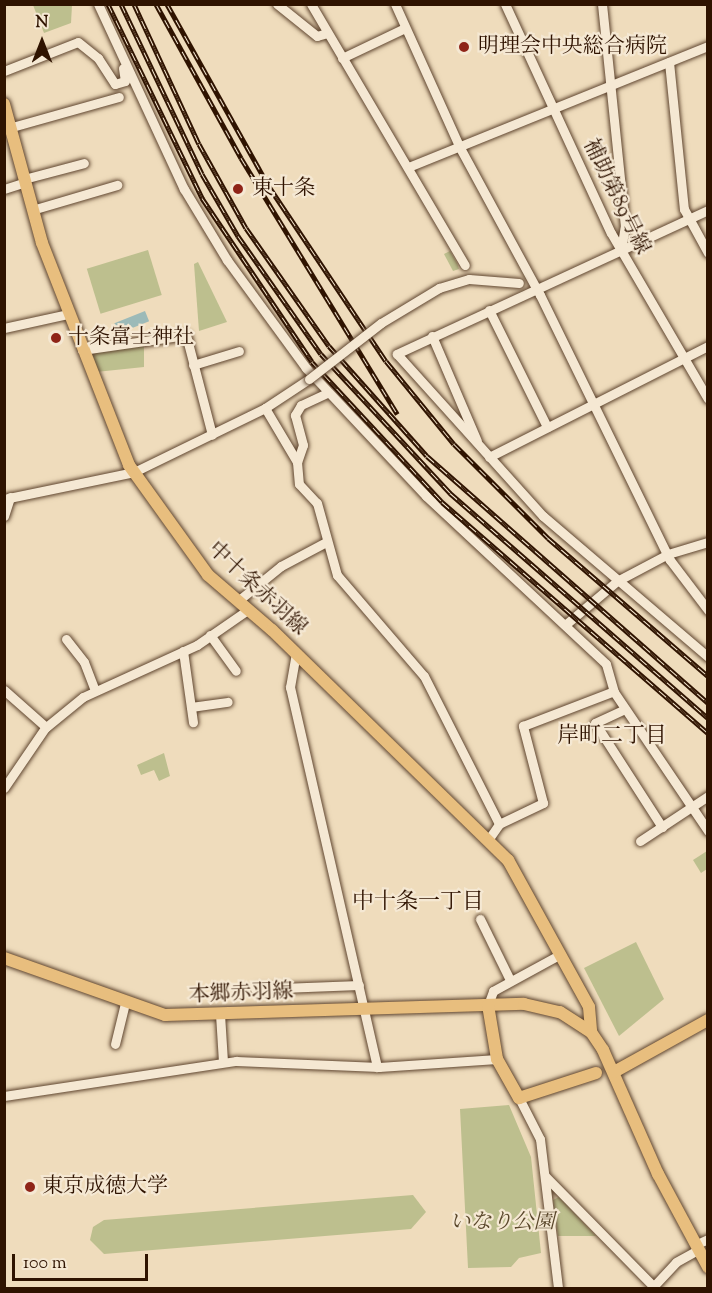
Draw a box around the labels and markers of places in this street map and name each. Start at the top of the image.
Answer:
place label: 明理会中央総合病院 [478,34,667,60]
marker: 明理会中央総合病院 [455,38,473,56]
place label: 東十条 [252,176,315,202]
marker: 東十条 [229,180,247,198]
place label: 十条富士神社 [68,325,194,351]
marker: 十条富士神社 [49,331,63,345]
place label: 東京成徳大学 [42,1174,168,1200]
marker: 東京成徳大学 [23,1180,37,1194]

